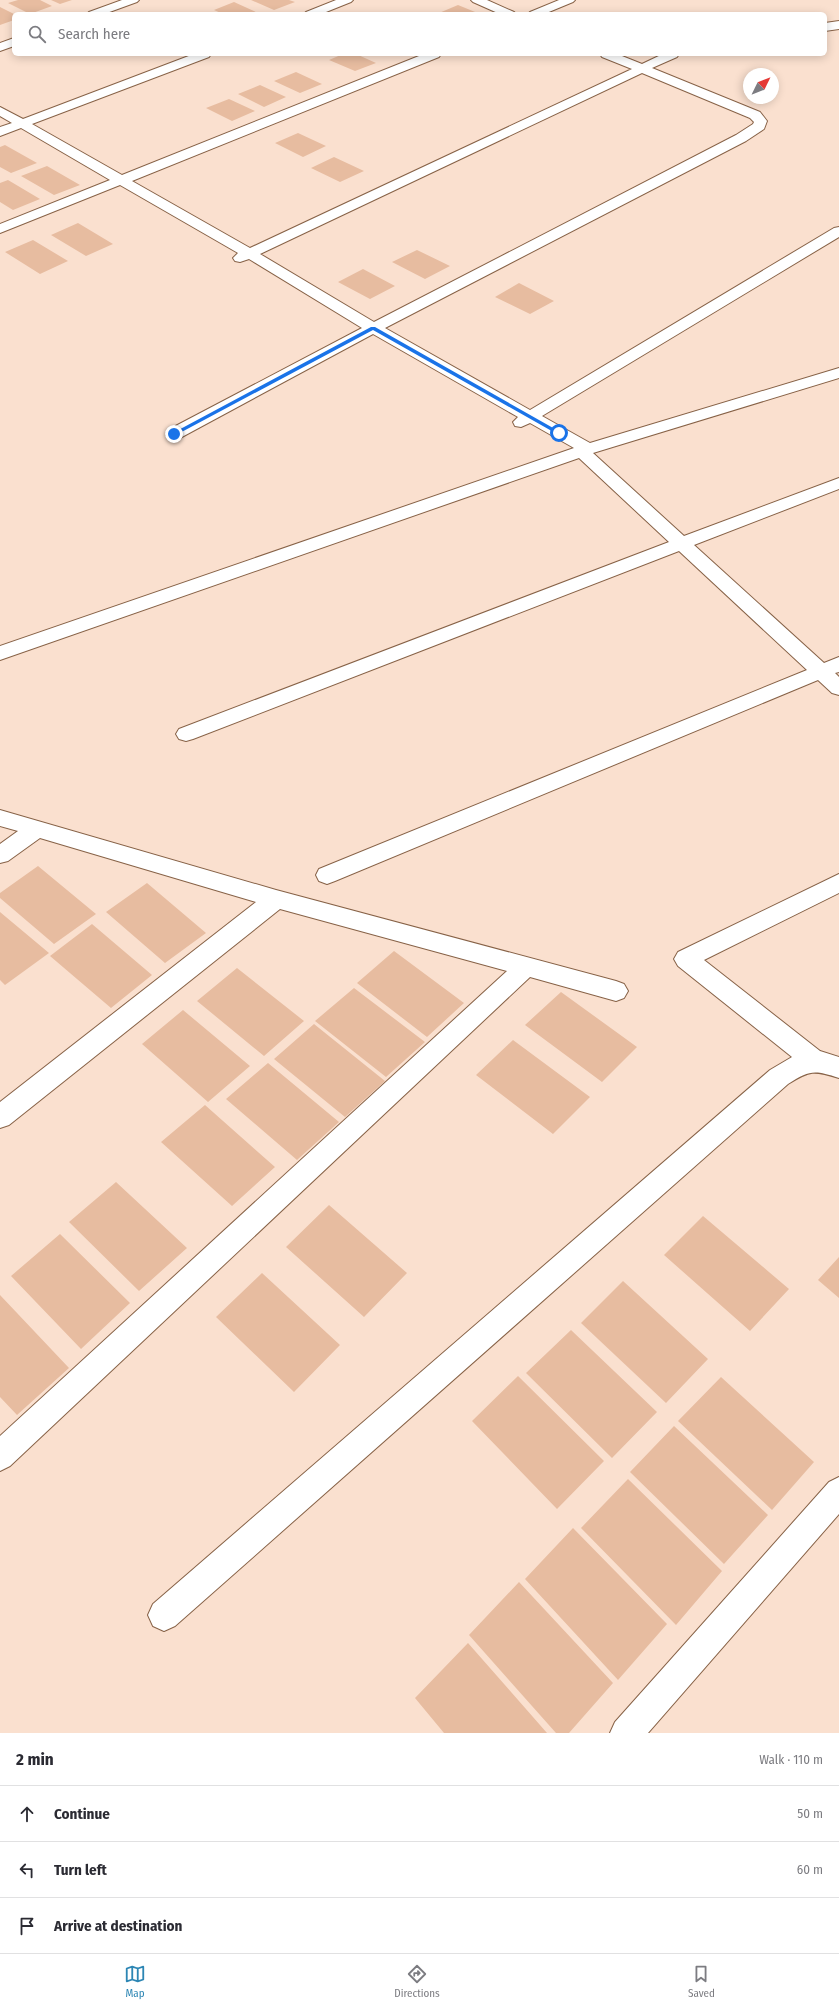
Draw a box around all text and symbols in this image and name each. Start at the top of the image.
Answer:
search box [12,12,827,56]
icon: search [26,23,48,45]
text: Search here [58,25,130,43]
north arrow [743,68,779,104]
route start [550,424,568,442]
route end [165,425,183,443]
text: 2 min [16,1749,54,1770]
text: Walk · 110 m [759,1752,823,1767]
icon: ahead [16,1803,38,1825]
text: Continue [54,1805,110,1823]
text: 50 m [797,1806,823,1821]
icon: left [16,1859,38,1881]
text: Turn left [54,1861,107,1879]
text: 60 m [797,1862,823,1877]
icon: arrive [16,1915,38,1937]
text: Arrive at destination [54,1917,182,1935]
tab: Map [124,1963,146,2000]
tab: Directions [394,1963,440,2000]
tab: Saved [688,1963,715,2000]

